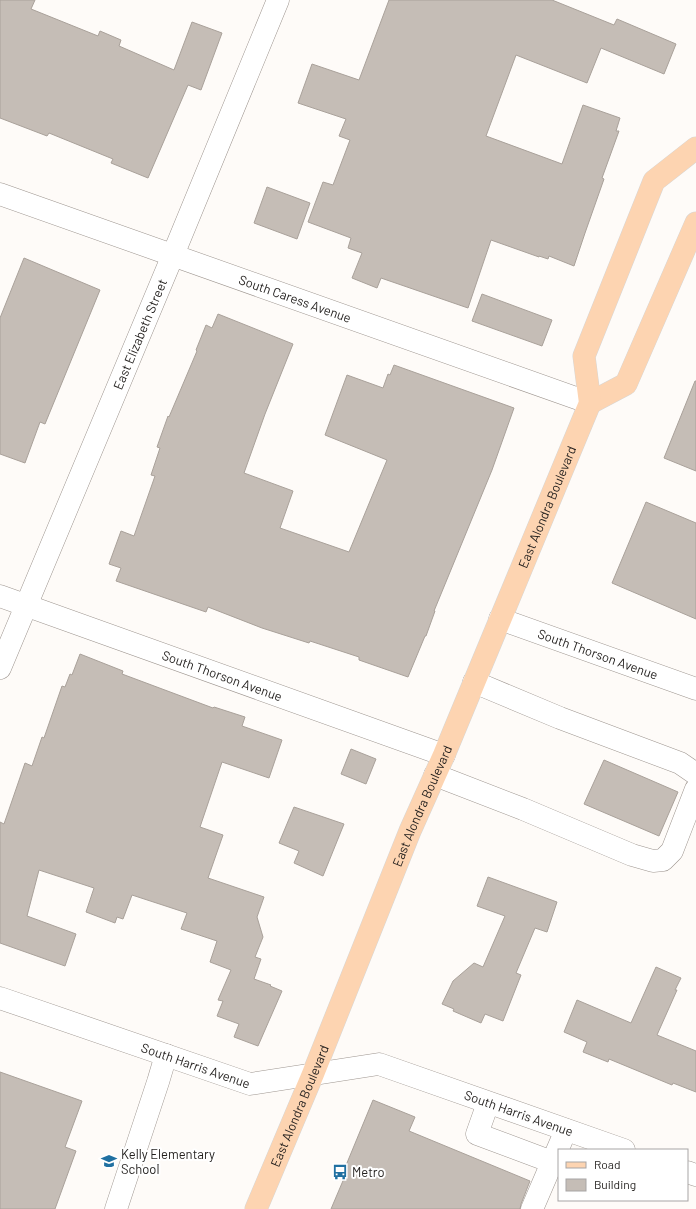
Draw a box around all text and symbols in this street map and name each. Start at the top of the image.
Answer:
street label: South Caress Avenue [237,271,354,326]
street label: East Elizabeth Street [110,276,170,392]
street label: East Alondra Boulevard [514,444,579,570]
street label: South Thorson Avenue [536,625,660,683]
street label: South Thorson Avenue [160,647,284,704]
street label: East Alondra Boulevard [389,743,455,869]
street label: South Harris Avenue [139,1039,252,1091]
street label: East Alondra Boulevard [267,1042,332,1169]
street label: South Harris Avenue [462,1087,575,1140]
place label: Kelly Elementary School [121,1146,215,1177]
legend [558,1149,688,1201]
school or university icon: Kelly Elementary School [100,1152,118,1170]
text: Road [594,1157,621,1171]
bus stop icon: Metro [331,1163,349,1181]
place label: Metro [352,1164,385,1180]
text: Building [594,1177,636,1191]

